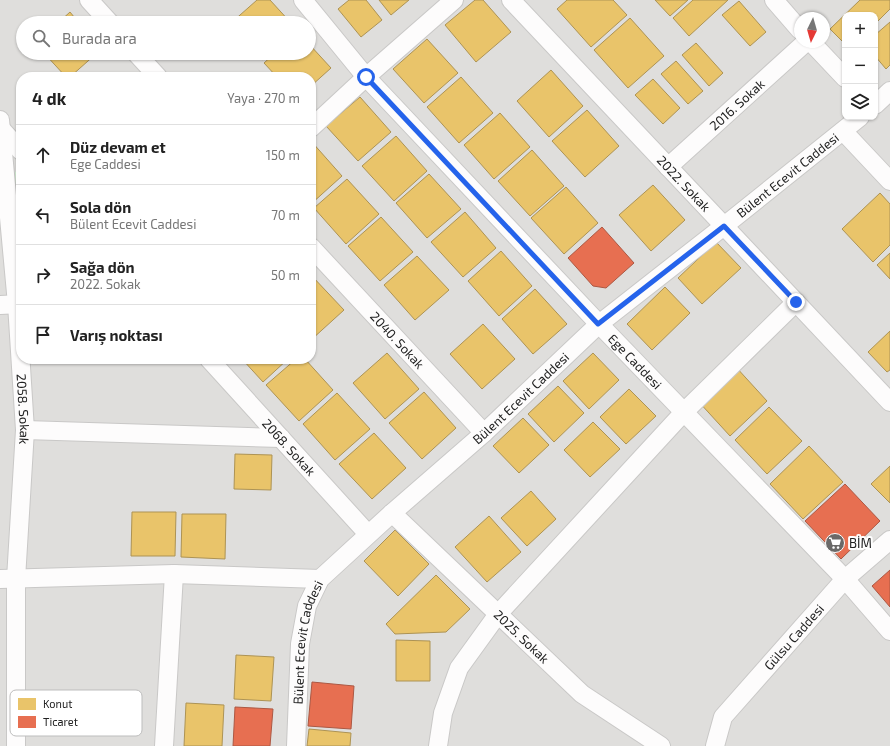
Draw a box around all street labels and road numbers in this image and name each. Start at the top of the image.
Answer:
street label: 2016. Sokak [706,75,768,134]
street label: Bülent Ecevit Caddesi [733,129,842,221]
street label: 2022. Sokak [654,152,714,215]
street label: 2040. Sokak [367,308,428,372]
street label: Ege Caddesi [605,330,665,392]
street label: Bülent Ecevit Caddesi [469,349,572,447]
street label: 2058. Sokak [13,373,33,445]
street label: 2068. Sokak [259,415,319,479]
street label: Bülent Ecevit Caddesi [290,578,326,705]
street label: Gülsu Caddesi [760,601,827,673]
street label: 2025. Sokak [491,606,553,667]

